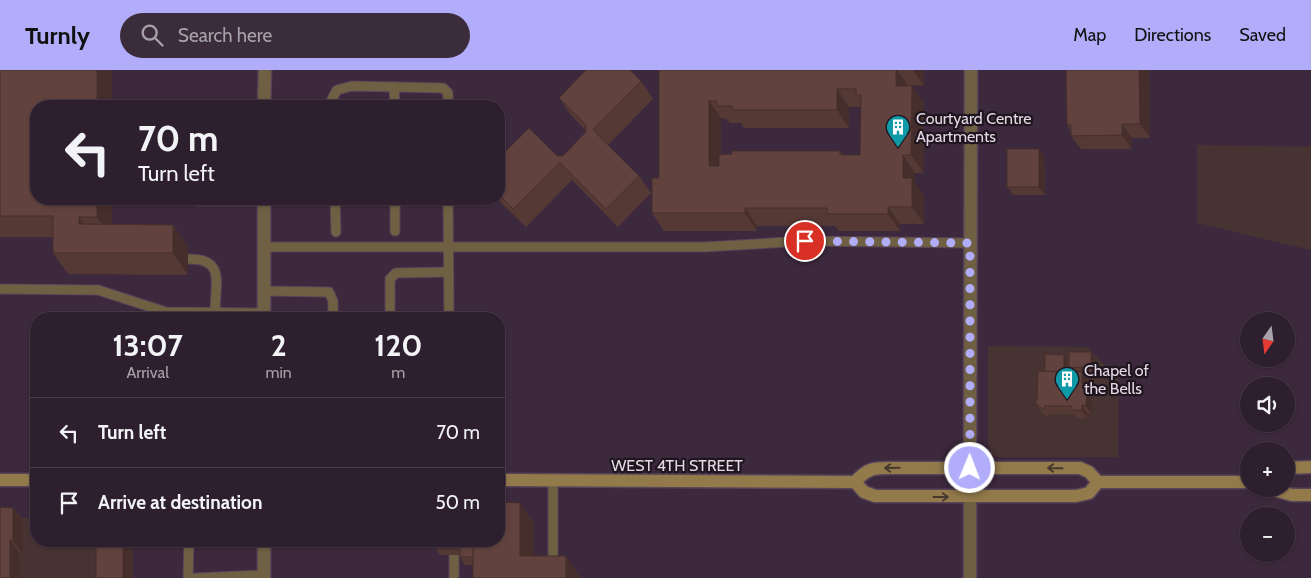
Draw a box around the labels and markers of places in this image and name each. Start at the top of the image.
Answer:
place label: Courtyard Centre Apartments [916,109,1031,146]
building icon: Courtyard Centre Apartments [885,114,911,148]
pin [784,220,826,262]
place label: Chapel of the Bells [1084,361,1149,398]
building icon: Chapel of the Bells [1054,366,1080,400]

